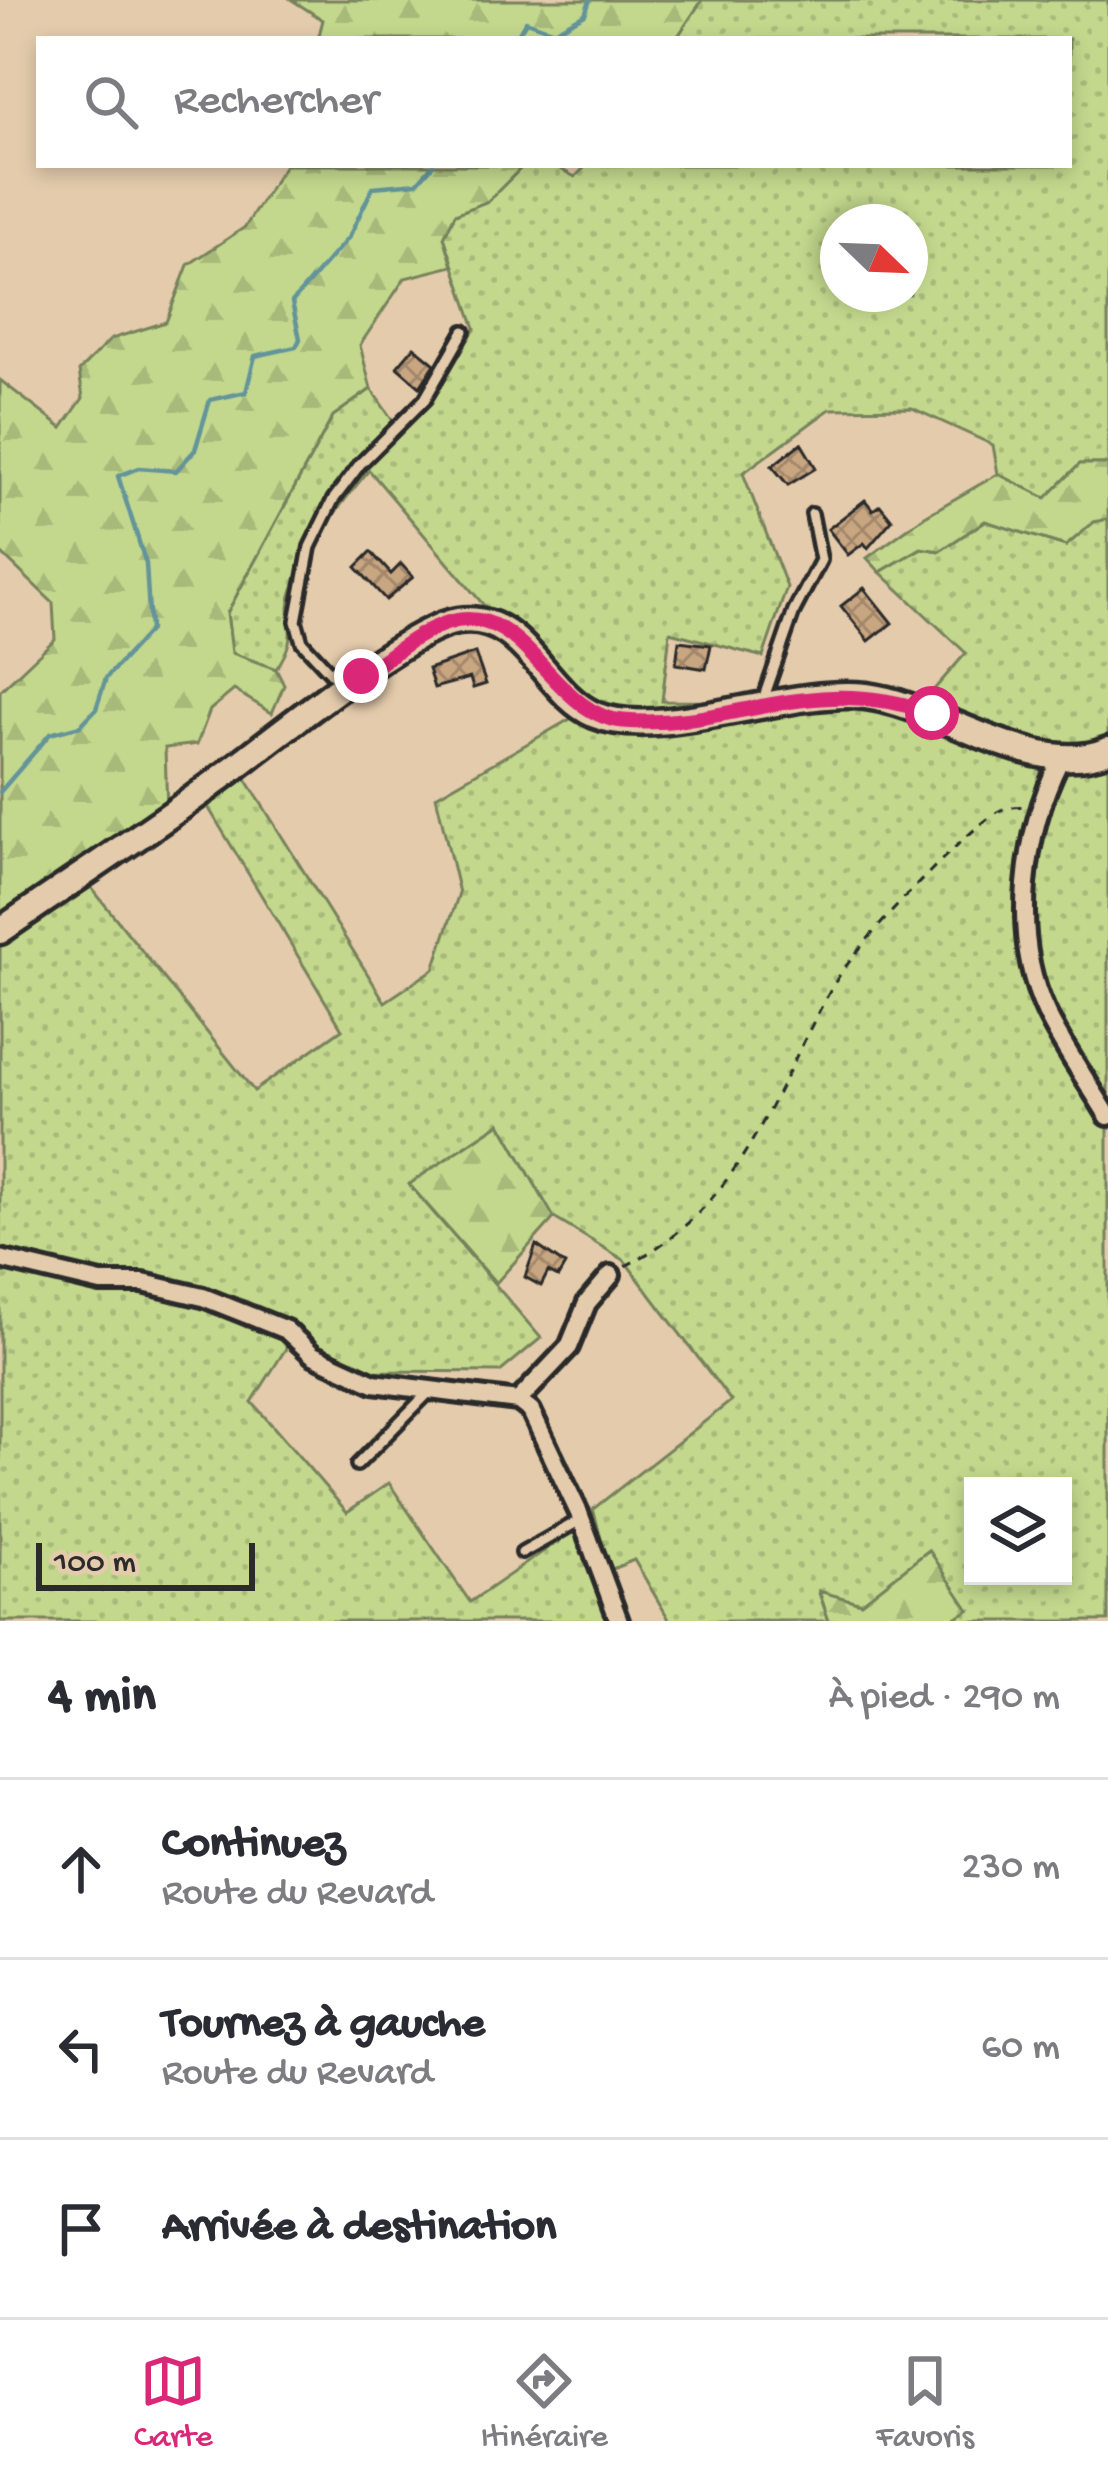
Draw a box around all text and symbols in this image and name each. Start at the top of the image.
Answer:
search box [36,36,1072,168]
icon: search [78,69,144,135]
text: Rechercher [174,76,378,129]
north arrow [820,204,928,312]
route end [334,649,388,703]
route start [905,686,959,740]
map controls [964,1477,1072,1585]
button: layers [964,1477,1072,1585]
scale bar [36,1537,255,1590]
text: 100 m [54,1545,136,1583]
text: 4 min [48,1669,156,1729]
text: À pied · 290 m [829,1676,1060,1722]
text: Continuez [162,1819,345,1872]
icon: ahead [48,1836,114,1902]
text: 230 m [962,1846,1060,1892]
text: Route du Revard [162,1872,433,1918]
text: Tournez à gauche [162,1999,485,2052]
icon: left [48,2016,114,2082]
text: 60 m [981,2026,1060,2072]
text: Route du Revard [162,2052,433,2098]
icon: arrive [48,2196,114,2262]
text: Arrivée à destination [162,2202,556,2255]
tab: Carte [134,2348,213,2458]
tab: Itinéraire [481,2348,608,2458]
tab: Favoris [876,2348,974,2458]

